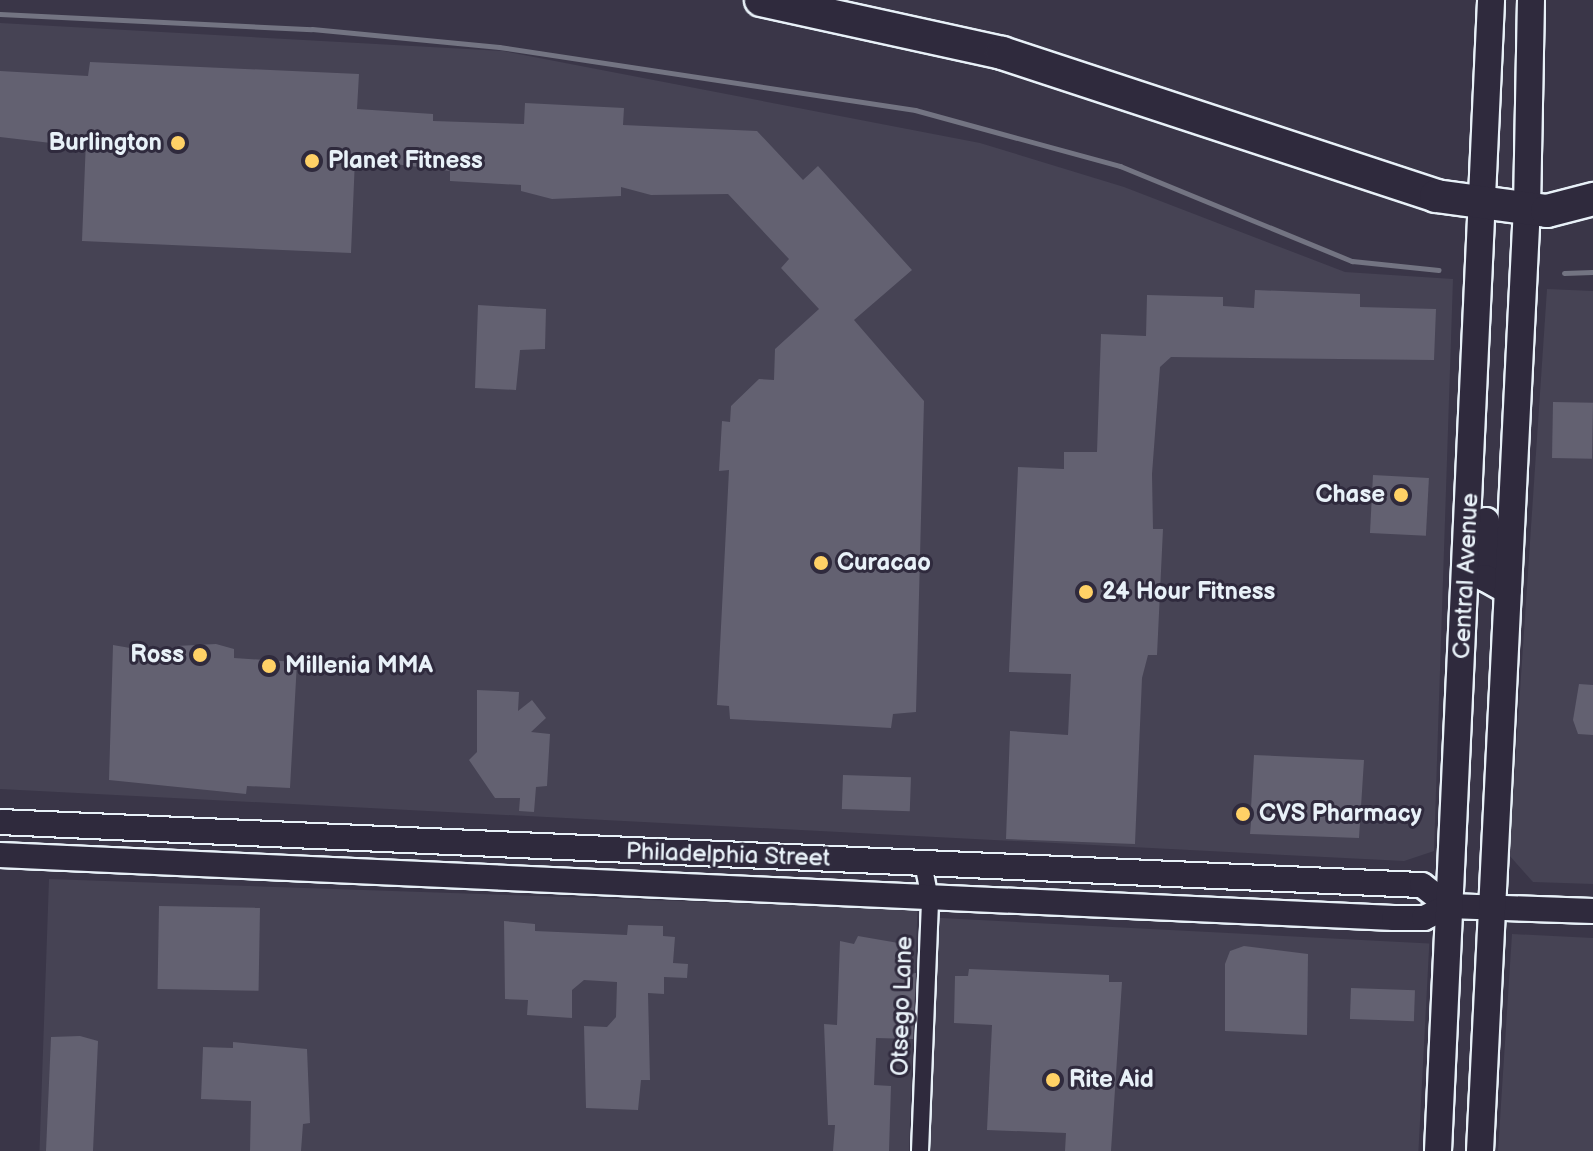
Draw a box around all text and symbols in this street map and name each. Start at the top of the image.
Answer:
place label: Burlington [48,129,162,157]
marker: Burlington [169,134,187,152]
place label: Planet Fitness [328,147,483,175]
marker: Planet Fitness [303,152,321,170]
place label: Chase [1315,481,1385,509]
marker: Chase [1392,486,1410,504]
street label: Central Avenue [1447,492,1485,660]
place label: Curacao [837,549,931,577]
marker: Curacao [812,554,830,572]
place label: 24 Hour Fitness [1102,578,1275,606]
marker: 24 Hour Fitness [1077,583,1095,601]
place label: Ross [130,641,184,669]
marker: Ross [191,646,209,664]
place label: Millenia MMA [285,652,433,680]
marker: Millenia MMA [260,657,278,675]
place label: CVS Pharmacy [1259,800,1422,828]
marker: CVS Pharmacy [1234,805,1252,823]
street label: Philadelphia Street [625,837,831,873]
street label: Otsego Lane [885,936,919,1076]
place label: Rite Aid [1069,1066,1154,1094]
marker: Rite Aid [1044,1071,1062,1089]

